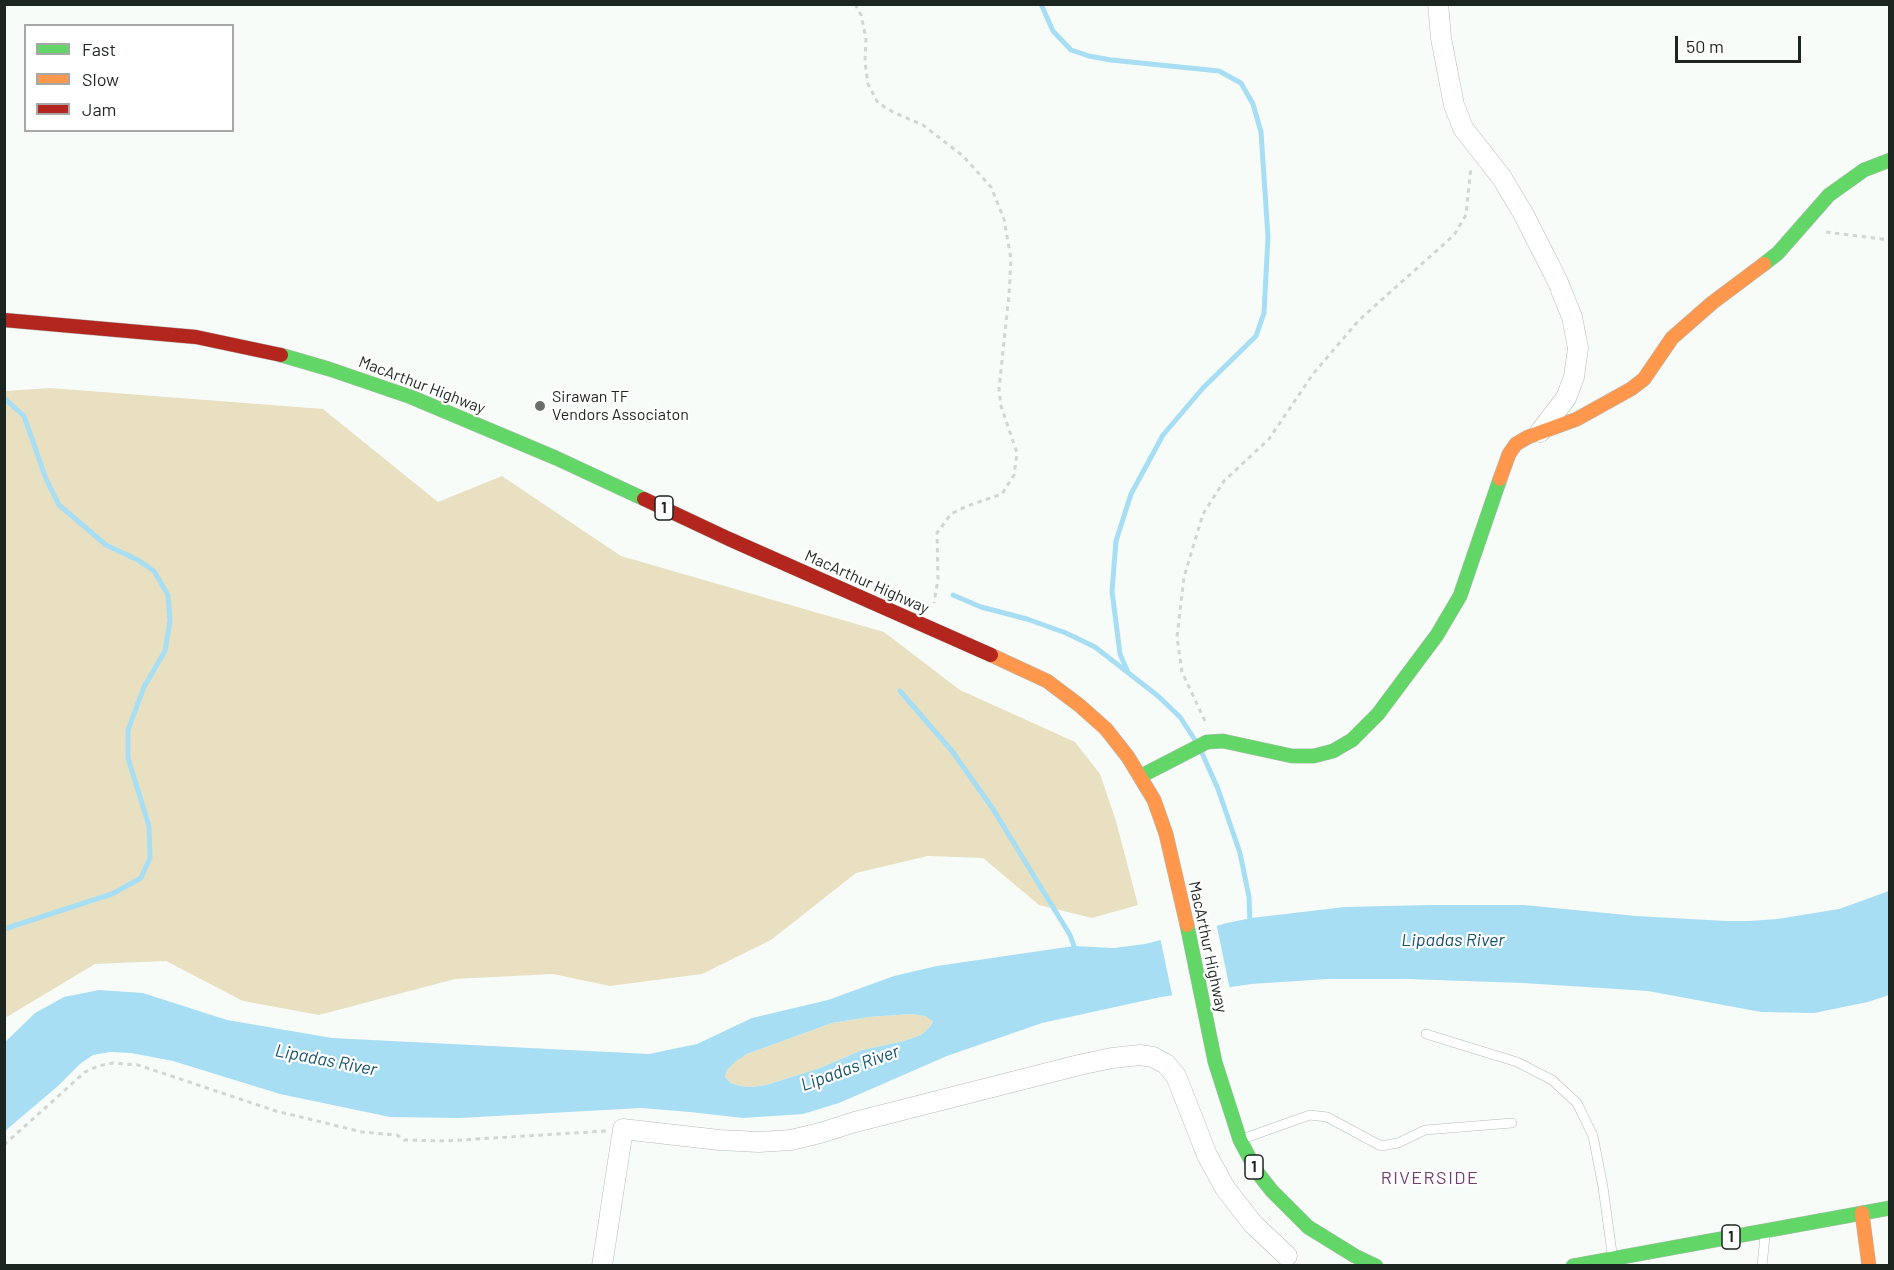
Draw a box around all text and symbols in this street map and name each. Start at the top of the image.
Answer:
legend [24,24,234,132]
scale bar [1678,24,1804,62]
text: 50 m [1686,35,1724,57]
text: Fast [82,38,116,60]
text: Slow [82,68,119,90]
text: Jam [82,98,116,120]
street label: MacArthur Highway [356,352,488,418]
place label: Sirawan TF Vendors Associaton [552,387,689,425]
marker: Sirawan TF Vendors Associaton [533,399,547,413]
road number: 1 [655,496,673,520]
street label: MacArthur Highway [802,546,932,618]
street label: MacArthur Highway [1185,879,1231,1015]
water label: Lipadas River [1401,929,1505,951]
water label: Lipadas River [273,1040,379,1080]
water label: Lipadas River [798,1040,902,1096]
road number: 1 [1245,1155,1263,1179]
district label: RIVERSIDE [1381,1167,1479,1189]
road number: 1 [1722,1225,1740,1249]

